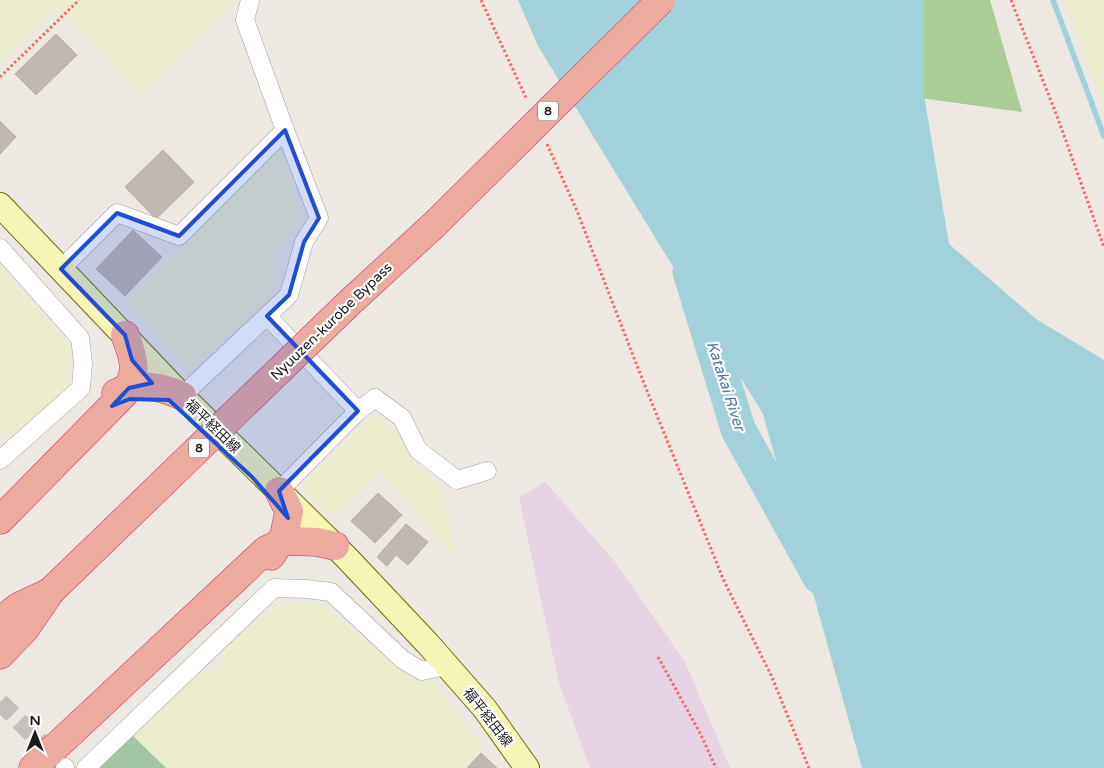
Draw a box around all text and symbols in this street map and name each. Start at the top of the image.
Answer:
road number: 8 [538,102,558,120]
street label: Nyuuzen-kurobe Bypass [267,259,396,384]
water label: Katakai River [703,339,750,435]
street label: 福平経田線 [182,396,244,457]
road number: 8 [189,438,209,458]
street label: 福平経田線 [459,684,516,750]
north arrow [10,708,60,758]
text: N [29,712,41,729]

